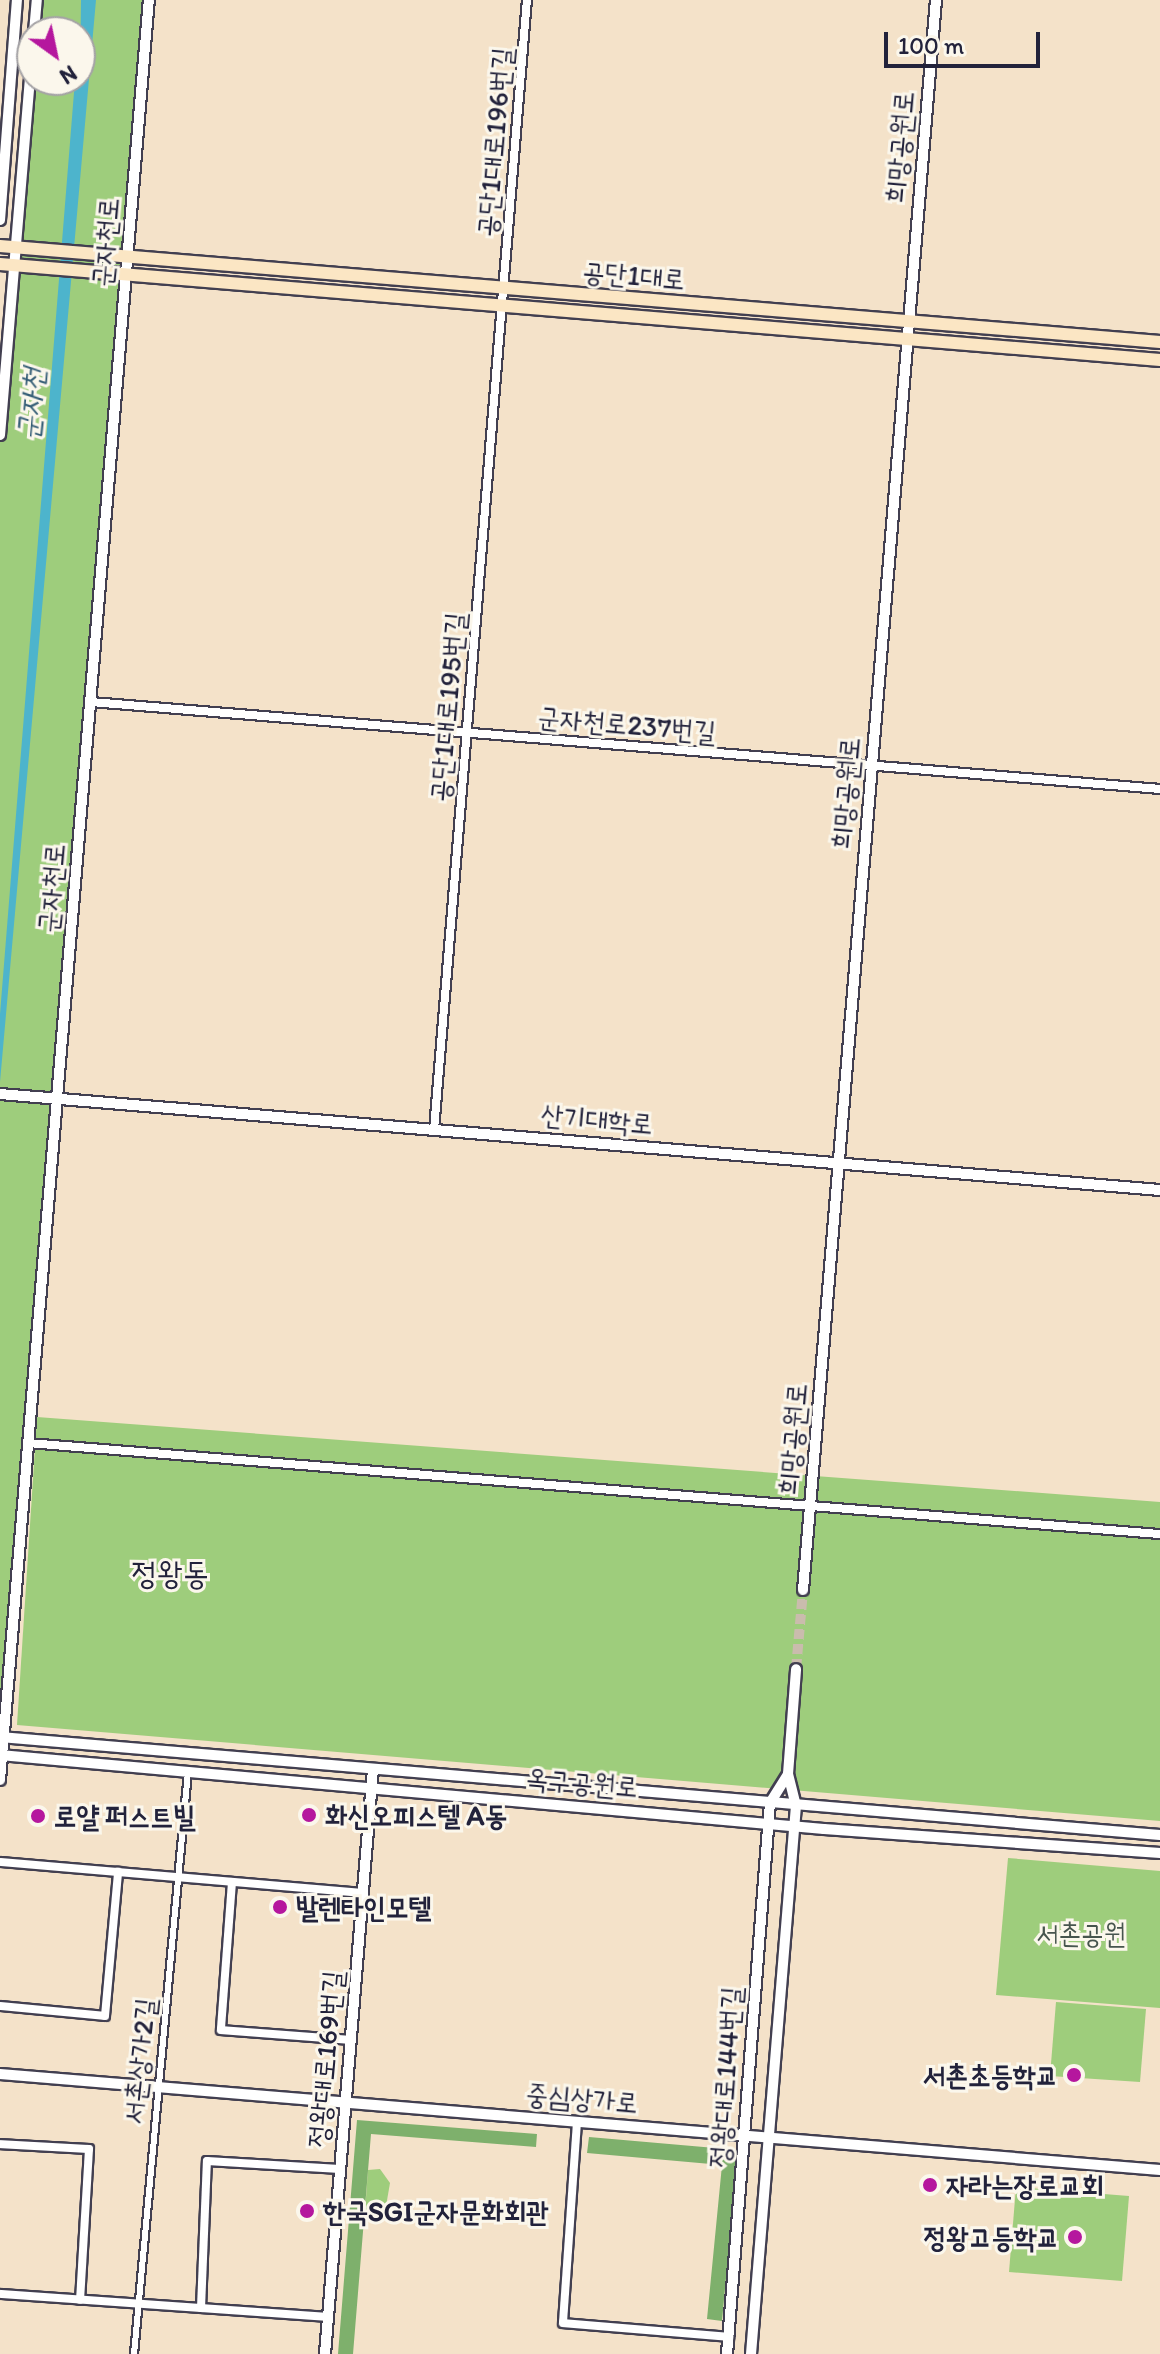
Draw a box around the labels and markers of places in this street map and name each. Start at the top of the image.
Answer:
place label: 화신오피스텔 A동 [325,1798,507,1832]
place label: 로얄 퍼스트빌 [54,1799,195,1833]
marker: 화신오피스텔 A동 [300,1806,318,1824]
marker: 로얄 퍼스트빌 [29,1807,47,1825]
place label: 발렌타인모텔 [296,1890,431,1924]
marker: 발렌타인모텔 [271,1898,289,1916]
place label: 서촌초등학교 [923,2058,1058,2092]
marker: 서촌초등학교 [1065,2066,1083,2084]
place label: 자라는장로교회 [946,2168,1104,2202]
marker: 자라는장로교회 [921,2176,939,2194]
place label: 한국SGI군자문화회관 [323,2194,549,2228]
marker: 한국SGI군자문화회관 [298,2202,316,2220]
place label: 정왕고등학교 [924,2220,1059,2254]
marker: 정왕고등학교 [1066,2228,1084,2246]

